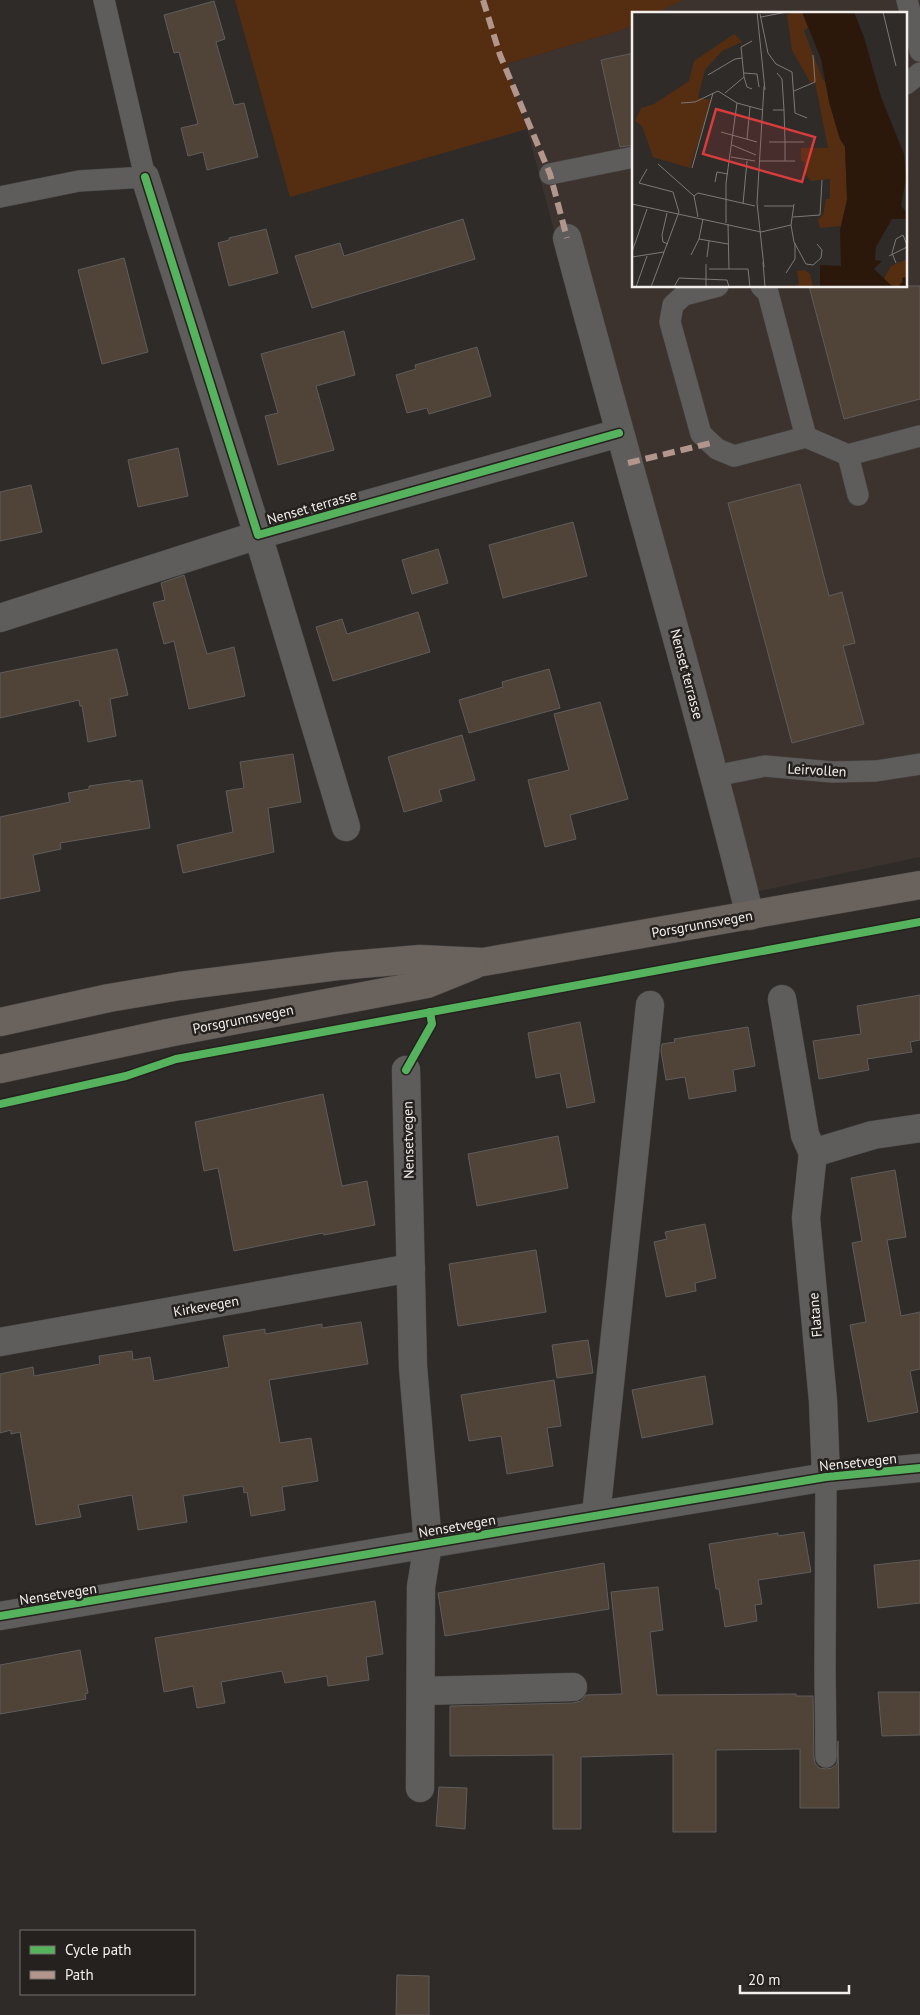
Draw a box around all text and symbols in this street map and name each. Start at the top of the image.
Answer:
inset map [632,12,908,288]
street label: Nenset terrasse [265,486,359,528]
street label: Nenset terrasse [666,627,708,721]
street label: Leirvollen [787,759,847,781]
street label: Porsgrunnsvegen [650,906,754,942]
street label: Porsgrunnsvegen [191,1000,295,1038]
street label: Nensetvegen [398,1101,418,1179]
street label: Kirkevegen [172,1291,240,1321]
street label: Flatane [804,1292,826,1338]
street label: Nensetvegen [818,1449,898,1475]
street label: Nensetvegen [417,1510,497,1542]
street label: Nensetvegen [18,1579,98,1609]
legend [20,1930,195,1995]
text: Cycle path [65,1940,131,1959]
scale bar [740,1962,849,1994]
text: Path [65,1965,94,1984]
text: 20 m [748,1970,781,1989]

